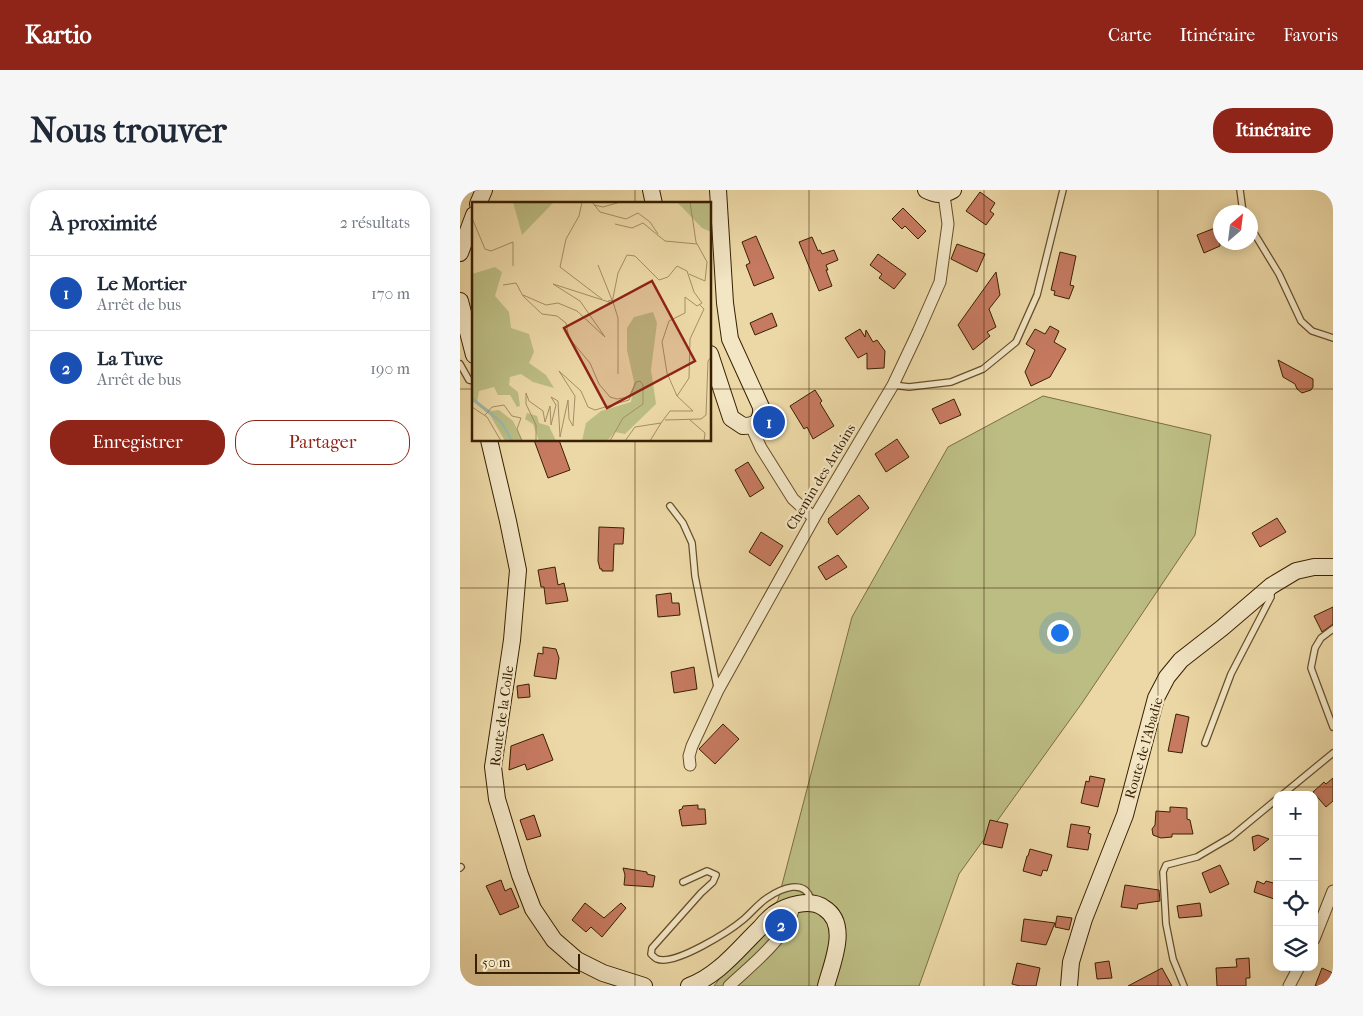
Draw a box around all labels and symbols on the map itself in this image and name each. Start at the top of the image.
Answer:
inset map [472,202,711,441]
north arrow [1213,205,1258,250]
pin: 1 [753,403,785,441]
street label: Chemin des Ardoins [783,421,859,533]
your location [1047,620,1073,646]
street label: Route de la Colle [487,664,517,768]
street label: Route de l'Abadie [1121,695,1167,801]
pin: 2 [765,906,797,944]
scale bar [475,951,580,974]

